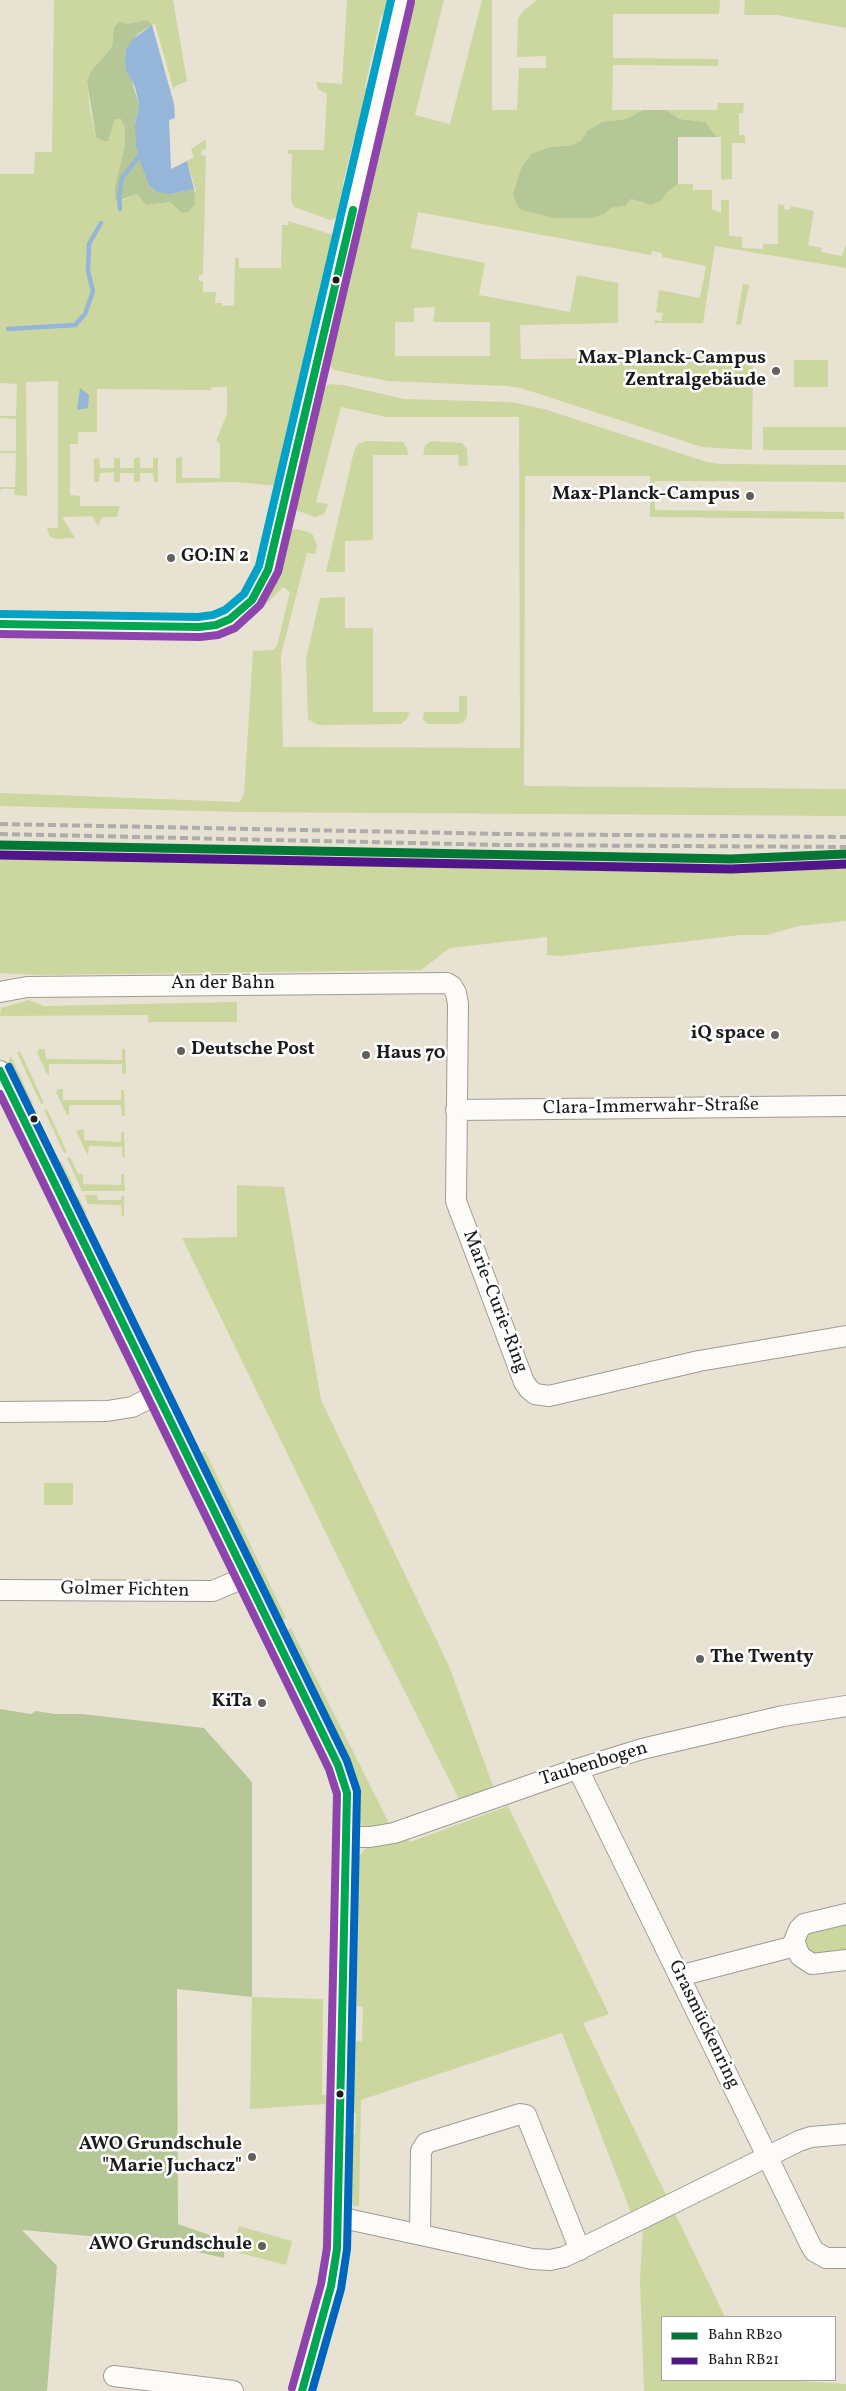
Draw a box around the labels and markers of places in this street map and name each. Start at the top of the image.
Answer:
unlabelled marker [331,275,341,285]
place label: Max-Planck-Campus Zentralgebäude [578,349,766,393]
marker: Max-Planck-Campus Zentralgebäude [770,365,782,377]
place label: Max-Planck-Campus [552,485,740,507]
marker: Max-Planck-Campus [744,490,756,502]
place label: GO:IN 2 [181,547,249,569]
marker: GO:IN 2 [165,552,177,564]
place label: iQ space [691,1024,765,1046]
marker: iQ space [769,1029,781,1041]
place label: Deutsche Post [191,1040,315,1062]
place label: Haus 70 [376,1044,445,1066]
marker: Deutsche Post [175,1045,187,1057]
marker: Haus 70 [360,1049,372,1061]
unlabelled marker [29,1114,39,1124]
place label: The Twenty [710,1648,814,1670]
marker: The Twenty [694,1653,706,1665]
place label: KiTa [211,1692,252,1714]
marker: KiTa [256,1697,268,1709]
unlabelled marker [335,2089,345,2099]
place label: AWO Grundschule "Marie Juchacz" [79,2135,242,2179]
marker: AWO Grundschule "Marie Juchacz" [246,2151,258,2163]
place label: AWO Grundschule [89,2235,252,2257]
marker: AWO Grundschule [256,2240,268,2252]

